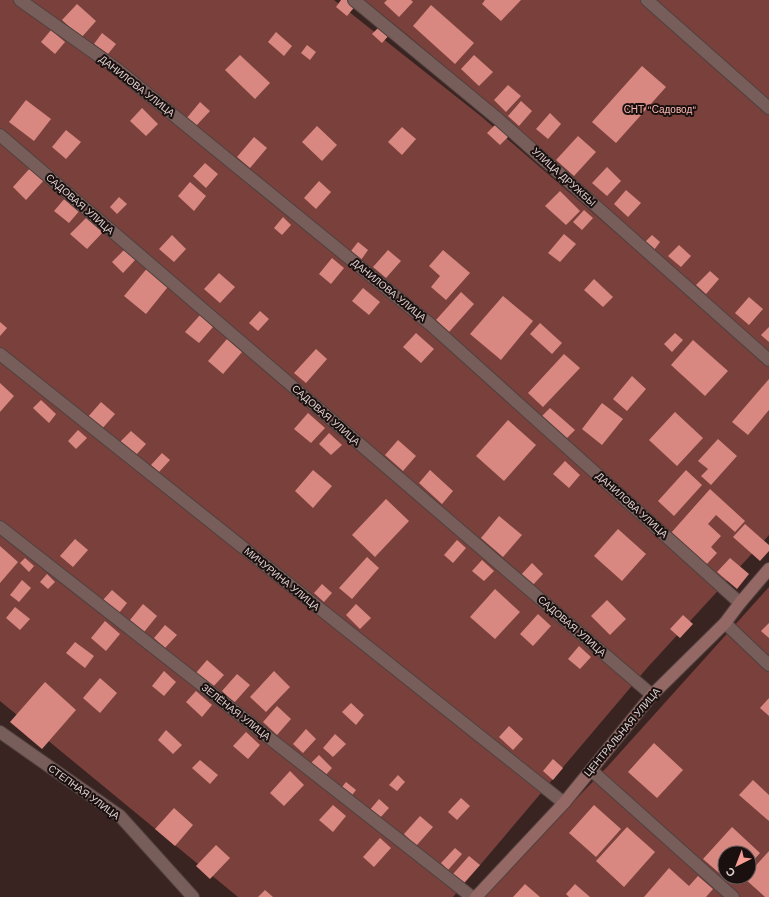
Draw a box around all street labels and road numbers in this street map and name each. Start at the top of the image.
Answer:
street label: ДАНИЛОВА УЛИЦА [97,53,177,119]
street label: УЛИЦА ДРУЖБЫ [530,146,598,208]
street label: САДОВАЯ УЛИЦА [44,172,116,237]
street label: ДАНИЛОВА УЛИЦА [350,257,429,324]
street label: САДОВАЯ УЛИЦА [290,383,362,448]
street label: ДАНИЛОВА УЛИЦА [594,470,670,540]
street label: МИЧУРИНА УЛИЦА [242,545,322,613]
street label: САДОВАЯ УЛИЦА [536,594,608,659]
street label: ЗЕЛЁНАЯ УЛИЦА [199,682,273,742]
street label: ЦЕНТРАЛЬНАЯ УЛИЦА [582,685,662,778]
street label: СТЕПНАЯ УЛИЦА [46,763,122,822]

